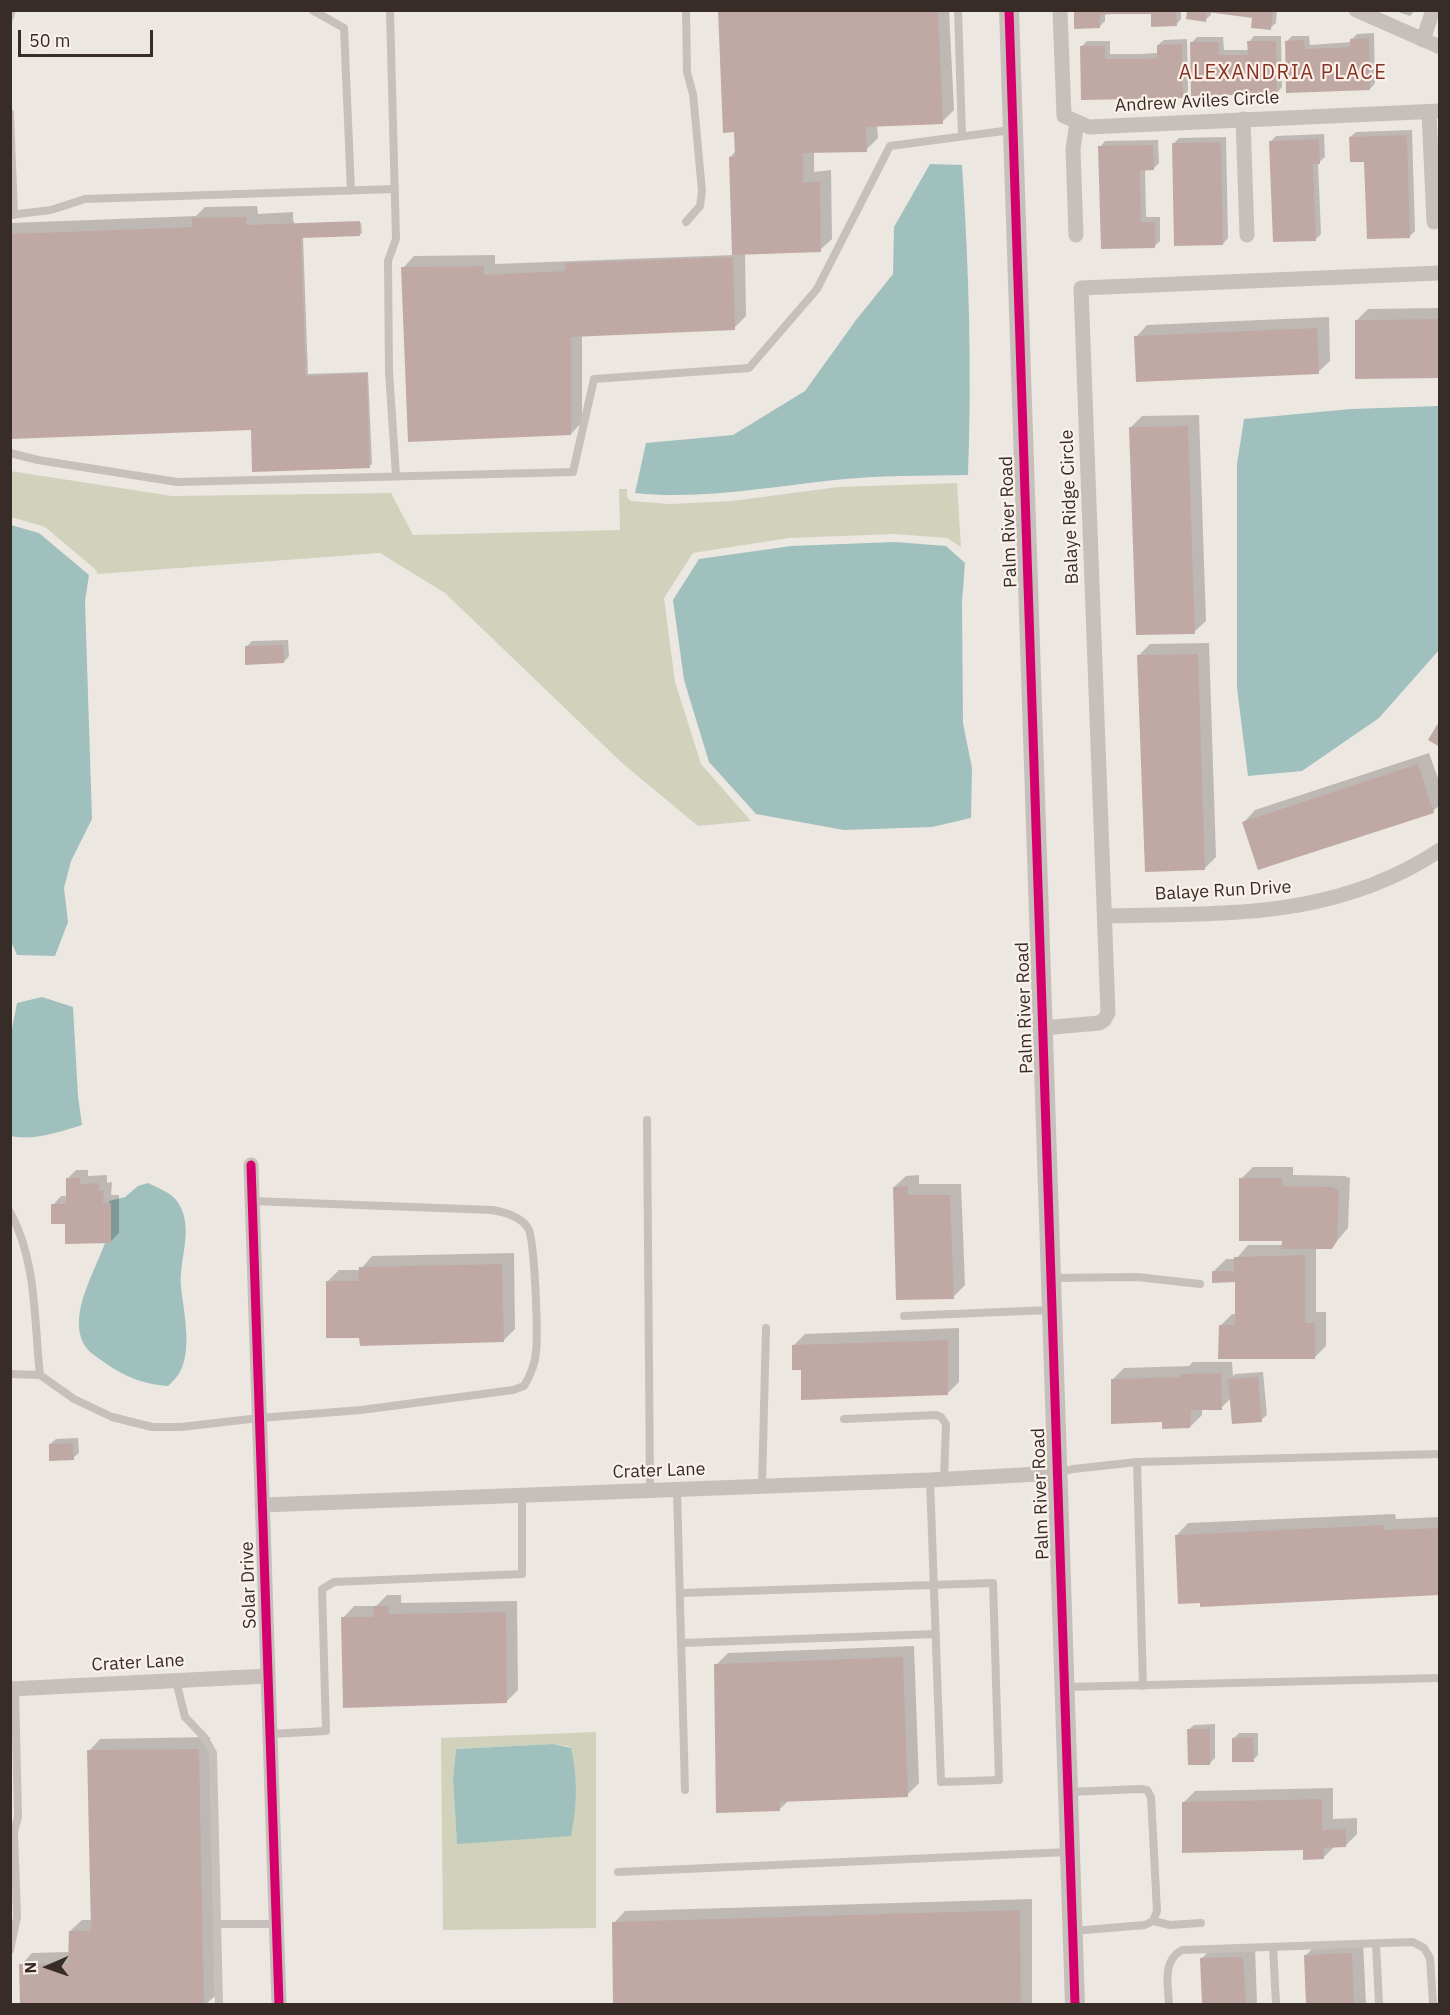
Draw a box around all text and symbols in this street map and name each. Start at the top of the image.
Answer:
scale bar [21,18,156,56]
text: 50 m [29,29,71,52]
district label: ALEXANDRIA PLACE [1179,61,1387,85]
street label: Andrew Aviles Circle [1114,87,1280,117]
street label: Balaye Ridge Circle [1057,429,1083,585]
street label: Palm River Road [996,456,1022,588]
street label: Balaye Run Drive [1154,877,1292,905]
street label: Palm River Road [1012,942,1038,1074]
street label: Palm River Road [1028,1428,1054,1560]
street label: Crater Lane [612,1459,706,1483]
street label: Solar Drive [237,1541,261,1629]
street label: Crater Lane [91,1650,185,1676]
north arrow [18,1937,78,1997]
text: N [20,1961,40,1974]

